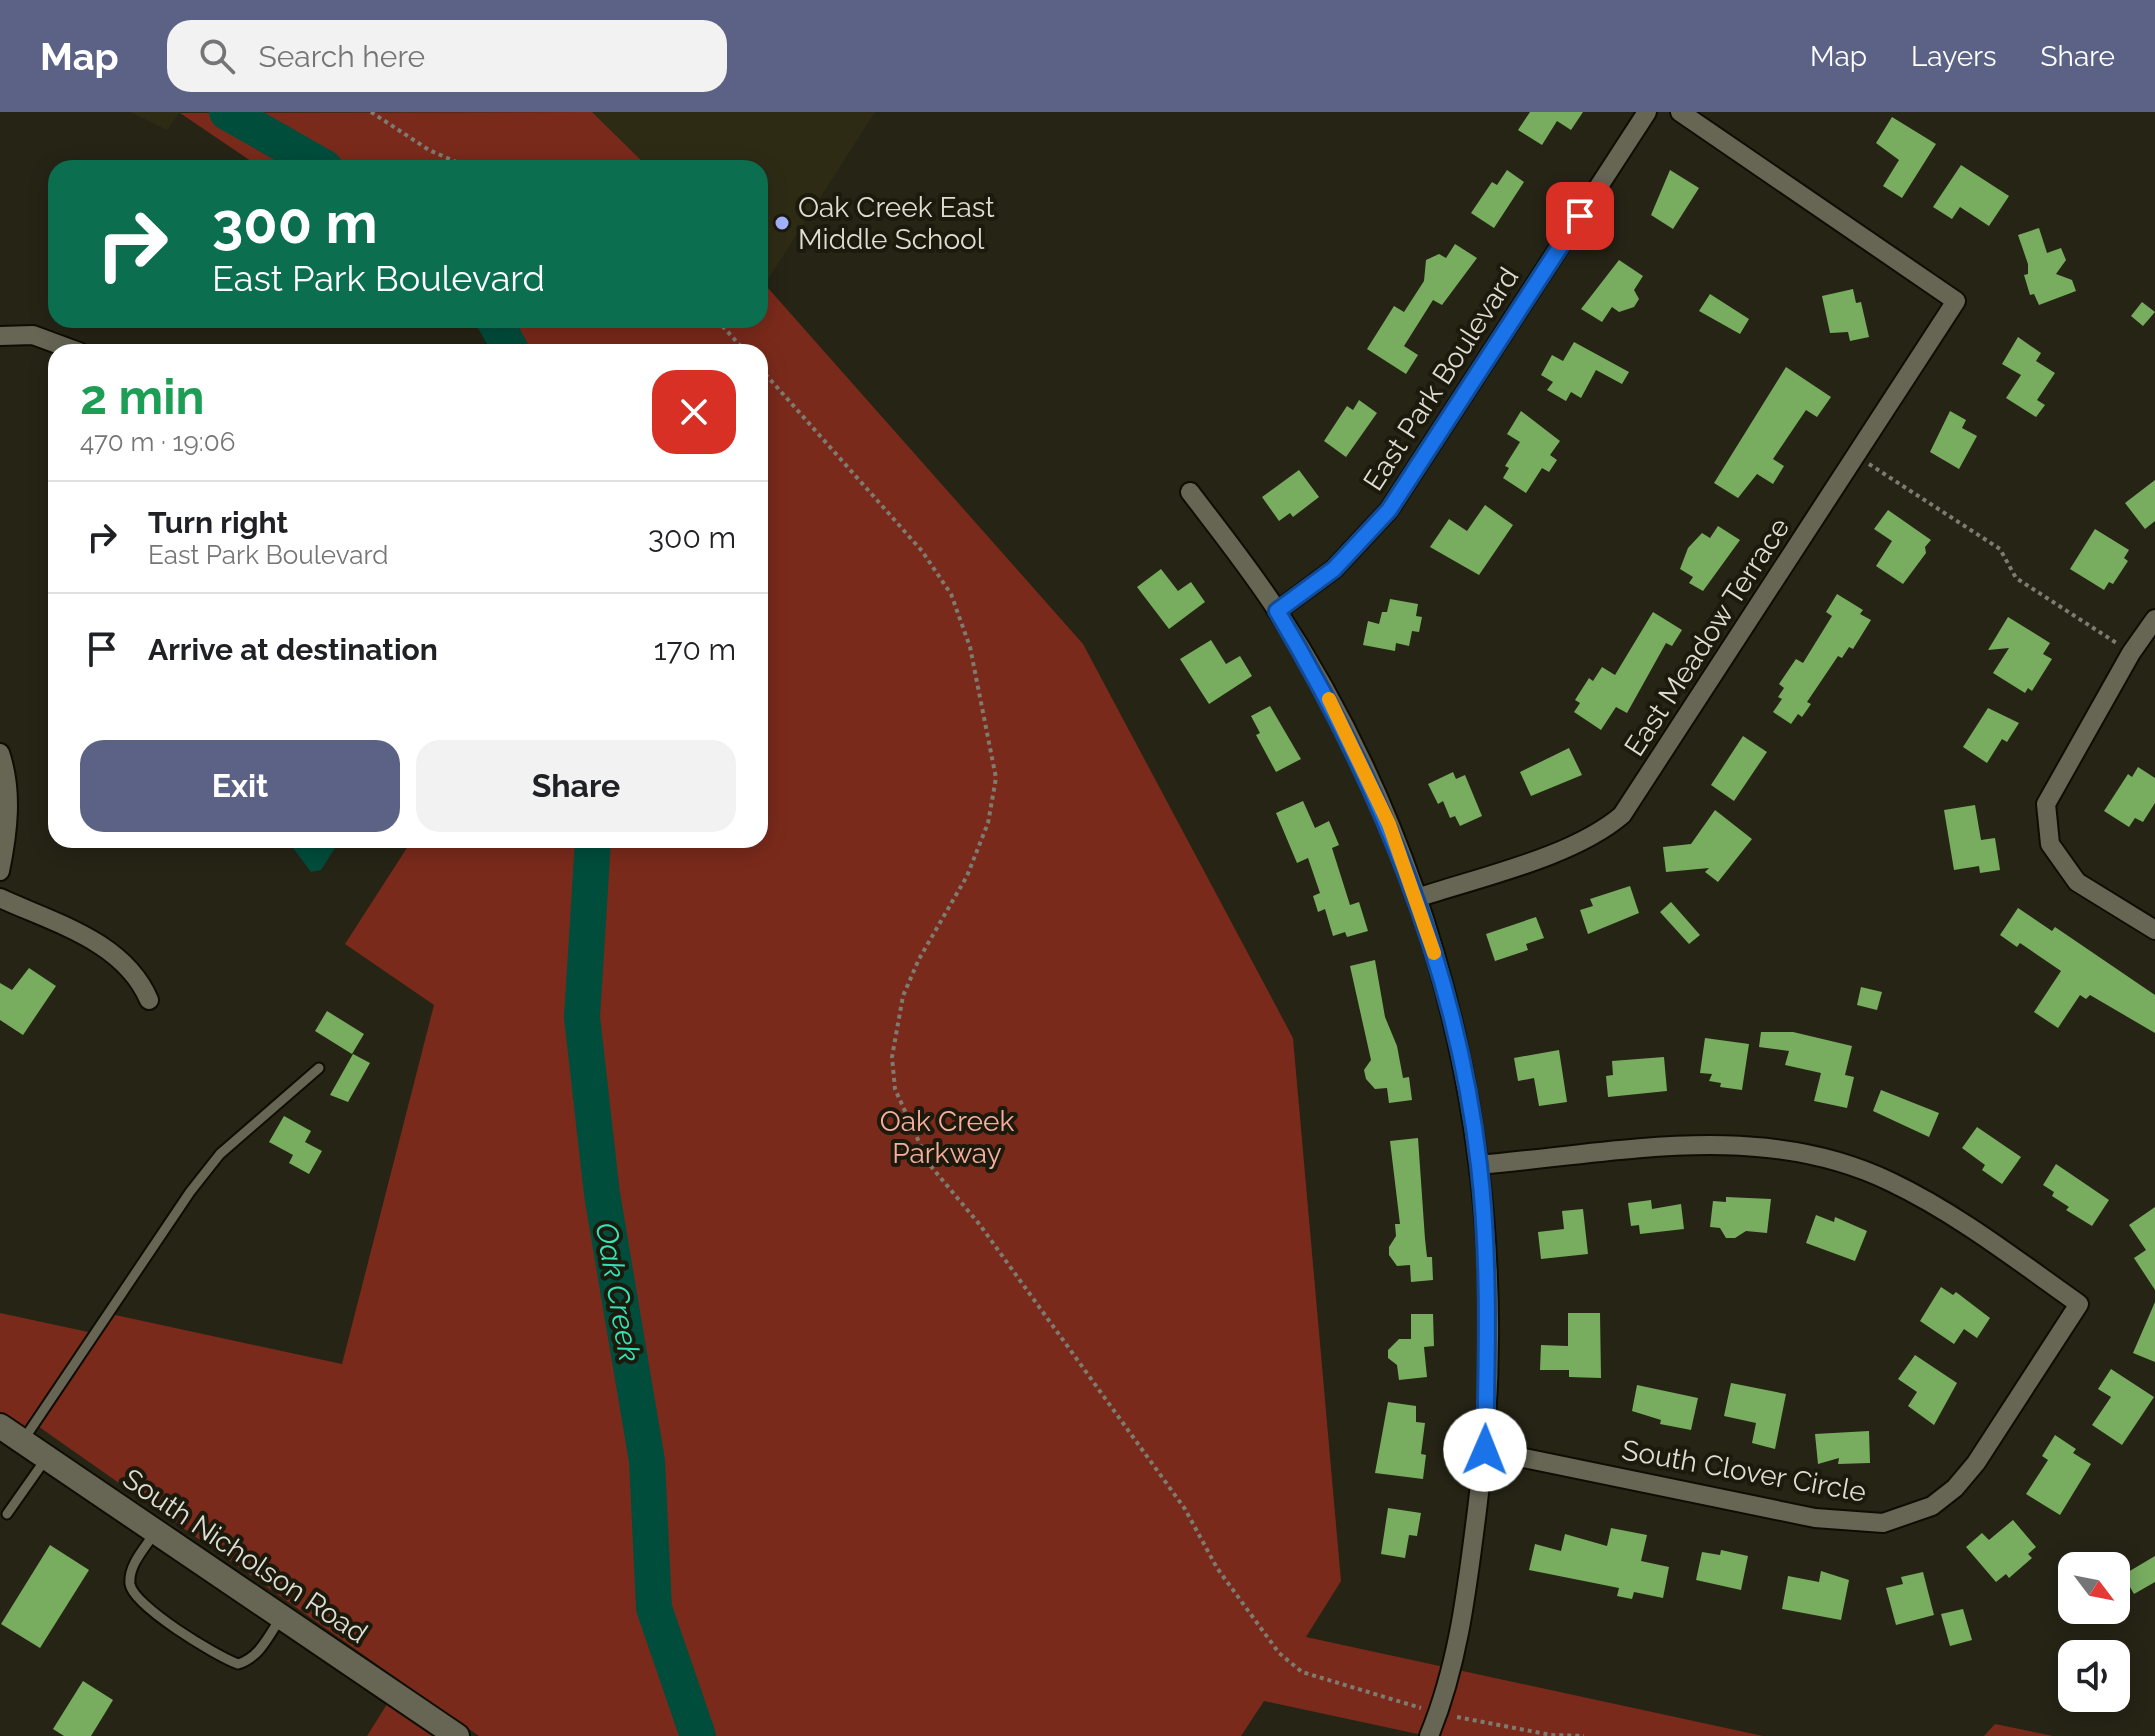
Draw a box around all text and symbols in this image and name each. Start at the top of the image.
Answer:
search box [167,20,727,92]
text: Map [40,34,119,79]
icon: search [195,34,239,78]
text: Search here [259,39,425,74]
text: Map [1810,40,1867,73]
text: Layers [1911,40,1997,73]
text: Share [2041,40,2115,73]
pin [1546,182,1614,250]
text: 300 m [212,190,378,256]
place label: Oak Creek East Middle School [798,191,995,256]
icon: right [80,192,184,296]
icon: arrive [1558,194,1602,238]
marker: Oak Creek East Middle School [773,214,791,232]
text: East Park Boulevard [212,257,545,299]
street label: East Park Boulevard [1357,261,1525,497]
text: 2 min [80,369,205,425]
button: close [652,370,736,454]
text: 470 m · 19:06 [80,427,235,457]
text: Turn right [148,505,288,540]
street label: East Meadow Terrace [1618,512,1796,762]
icon: right [80,515,124,559]
text: 300 m [648,520,736,555]
text: East Park Boulevard [148,540,388,570]
icon: arrive [80,627,124,671]
text: Arrive at destination [148,632,438,667]
text: 170 m [654,632,736,667]
button: Exit [80,740,400,832]
button: Share [416,740,736,832]
park label: Oak Creek Parkway [880,1105,1014,1170]
water label: Oak Creek [589,1220,647,1364]
position arrow [1443,1408,1527,1492]
street label: South Clover Circle [1619,1433,1869,1509]
street label: South Nicholson Road [117,1462,373,1650]
north arrow [2058,1552,2130,1624]
map controls [2058,1552,2130,1712]
button: sound [2058,1640,2130,1712]

